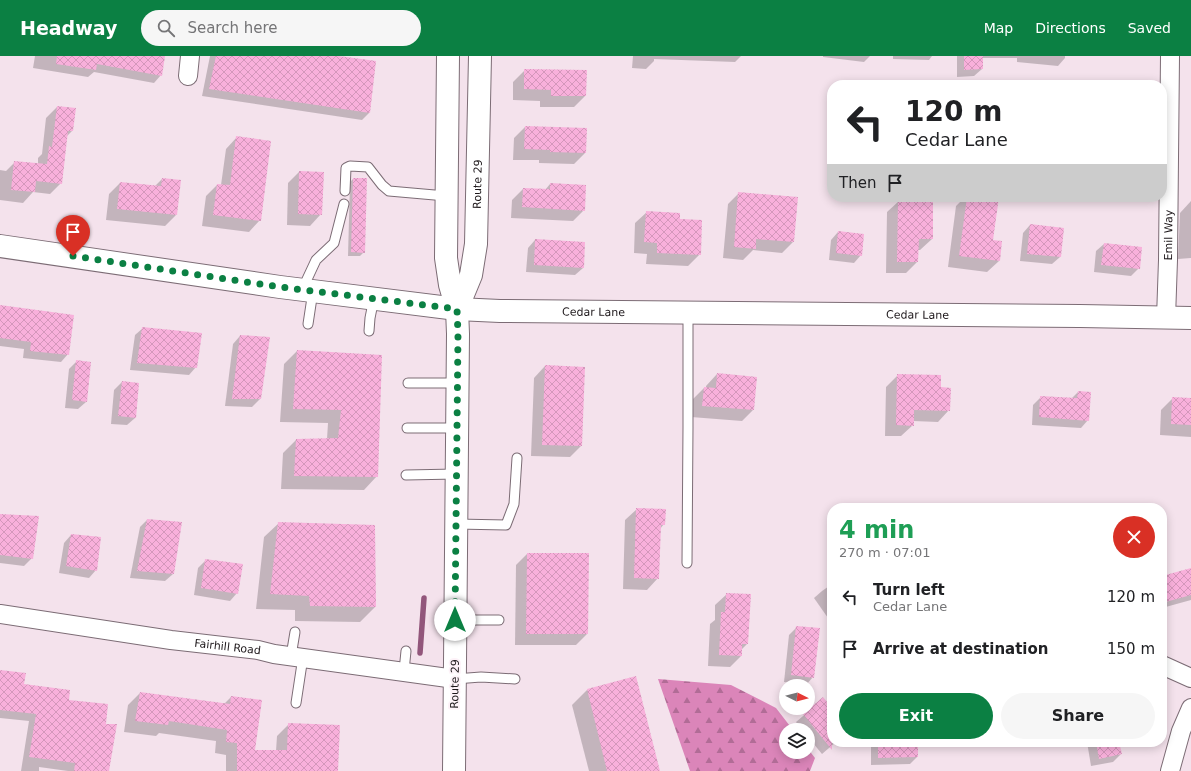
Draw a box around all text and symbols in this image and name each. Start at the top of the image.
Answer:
search box [141,10,421,46]
text: Headway [20,17,117,39]
icon: search [155,17,177,39]
text: Search here [187,19,278,37]
text: Map [984,20,1013,36]
text: Directions [1035,20,1106,36]
text: Saved [1128,20,1171,36]
text: 120 m [905,95,1002,128]
icon: left [839,96,891,148]
text: Cedar Lane [905,129,1008,150]
street label: Route 29 [470,159,484,209]
icon: arrive [884,172,906,194]
text: Then [839,174,876,192]
street label: Emil Way [1161,209,1175,260]
pin [56,215,90,256]
icon: arrive [62,221,84,243]
street label: Cedar Lane [562,305,625,319]
street label: Cedar Lane [886,308,949,321]
text: 4 min [839,516,914,544]
button: close [1113,516,1155,558]
text: 270 m · 07:01 [839,545,930,560]
text: Turn left [873,581,945,599]
icon: left [839,586,861,608]
text: 120 m [1107,588,1155,606]
position arrow [434,599,476,641]
text: Cedar Lane [873,599,947,614]
street label: Fairhill Road [194,636,262,657]
icon: arrive [839,638,861,660]
text: Arrive at destination [873,640,1048,658]
text: 150 m [1107,640,1155,658]
street label: Route 29 [448,659,462,709]
north arrow [779,679,815,715]
map controls [779,679,815,759]
button: Exit [839,693,993,739]
button: Share [1001,693,1155,739]
button: layers [779,723,815,759]

